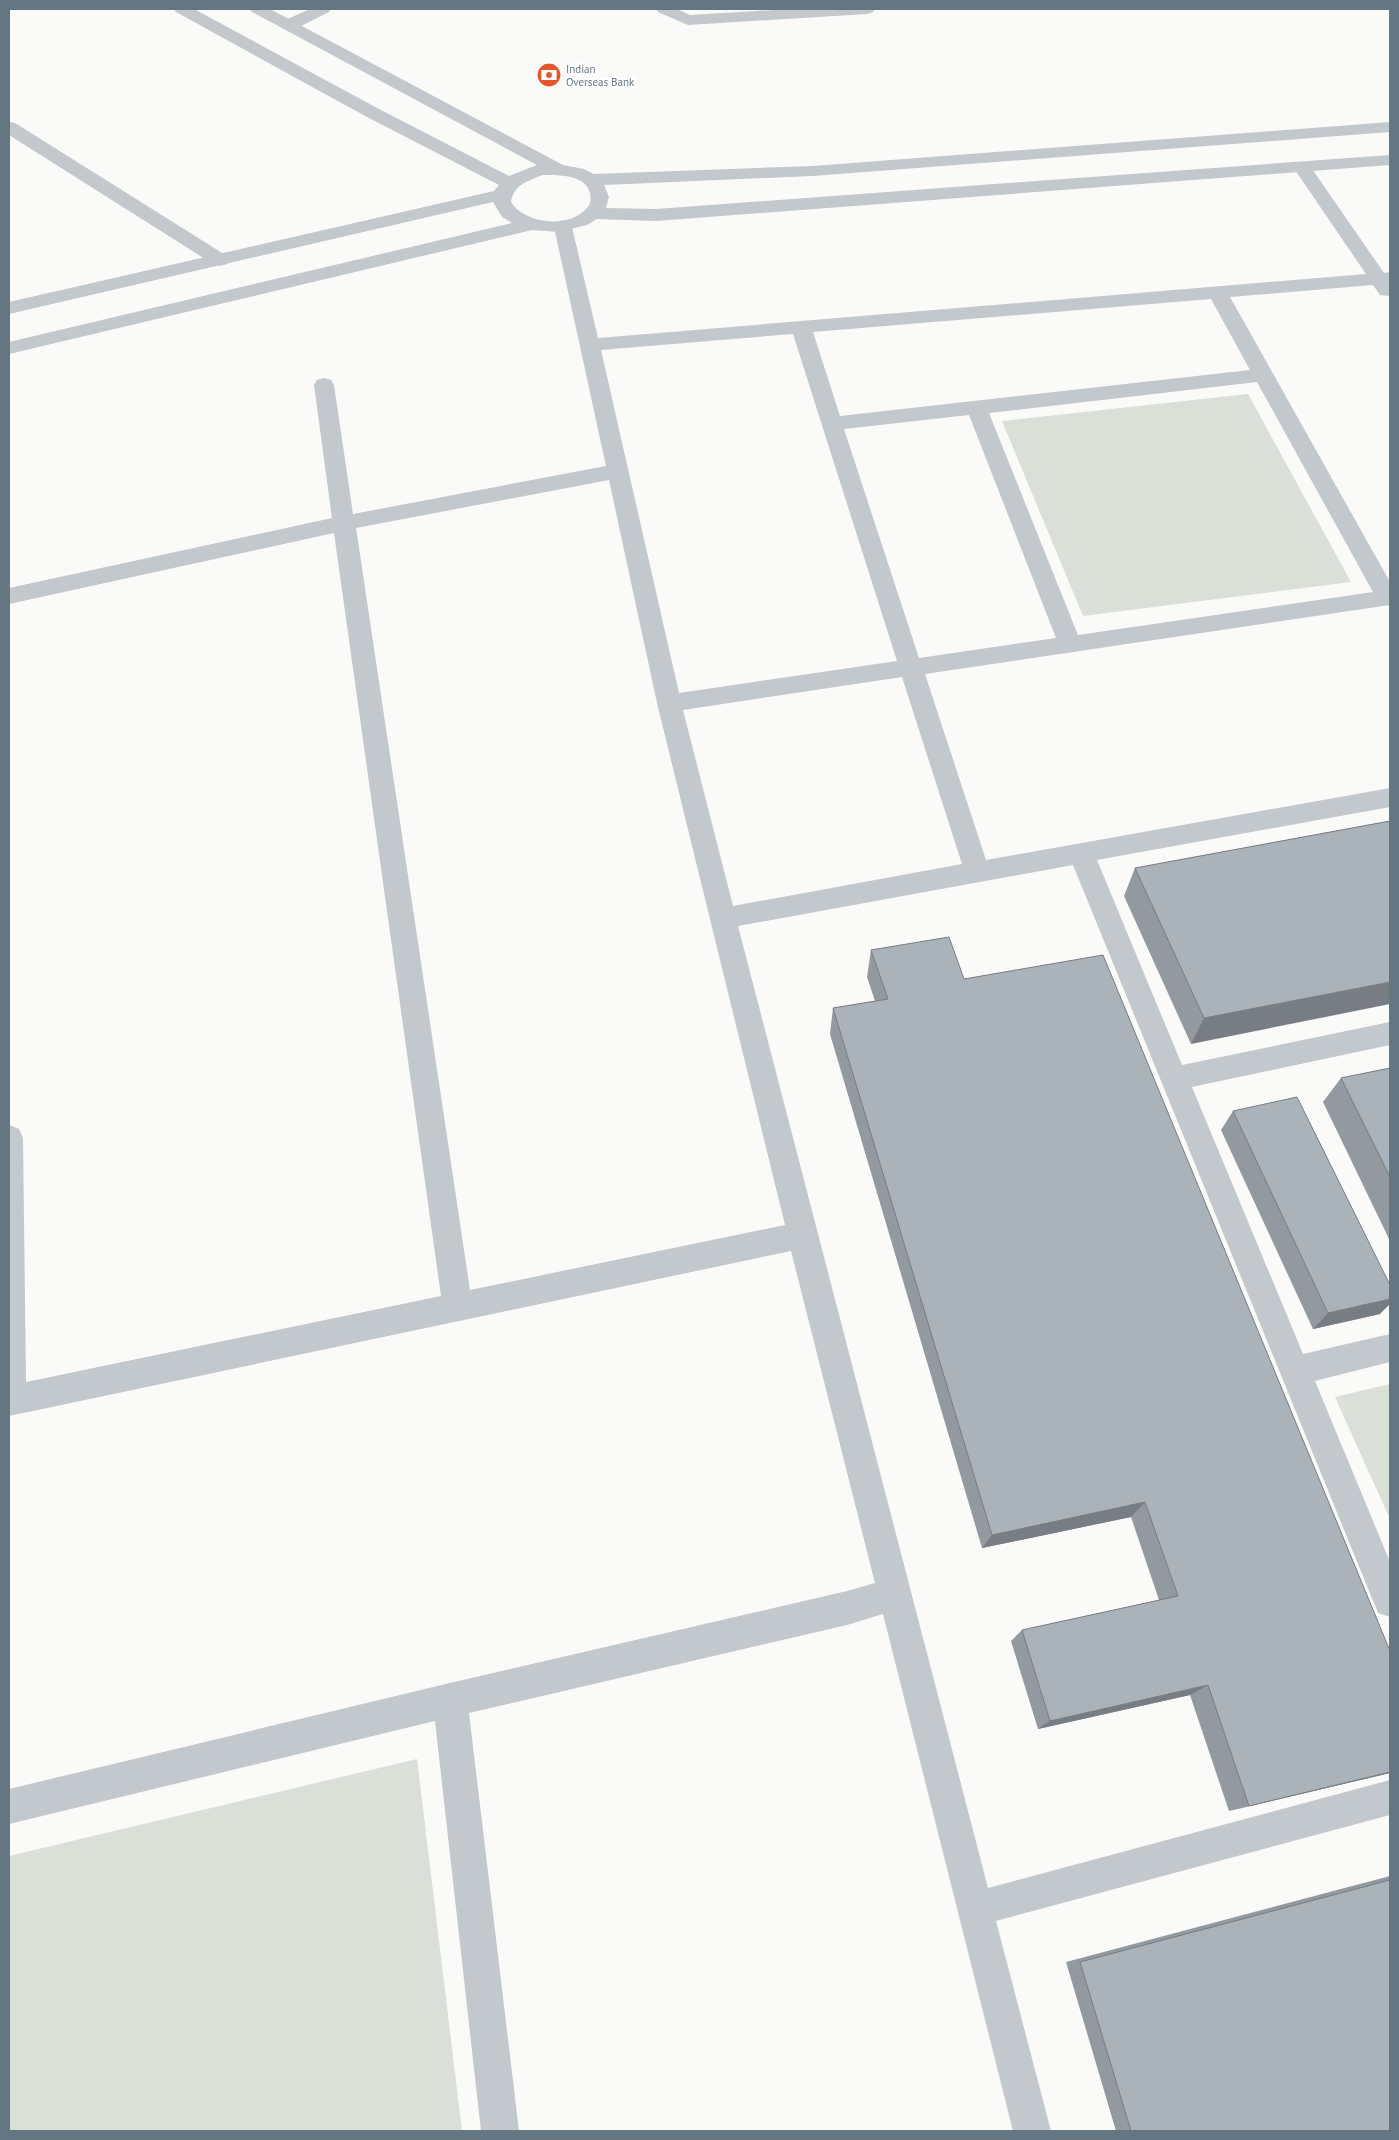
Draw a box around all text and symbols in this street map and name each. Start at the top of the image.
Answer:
bank icon: Indian Overseas Bank [536,62,562,88]
place label: Indian Overseas Bank [566,62,635,89]

